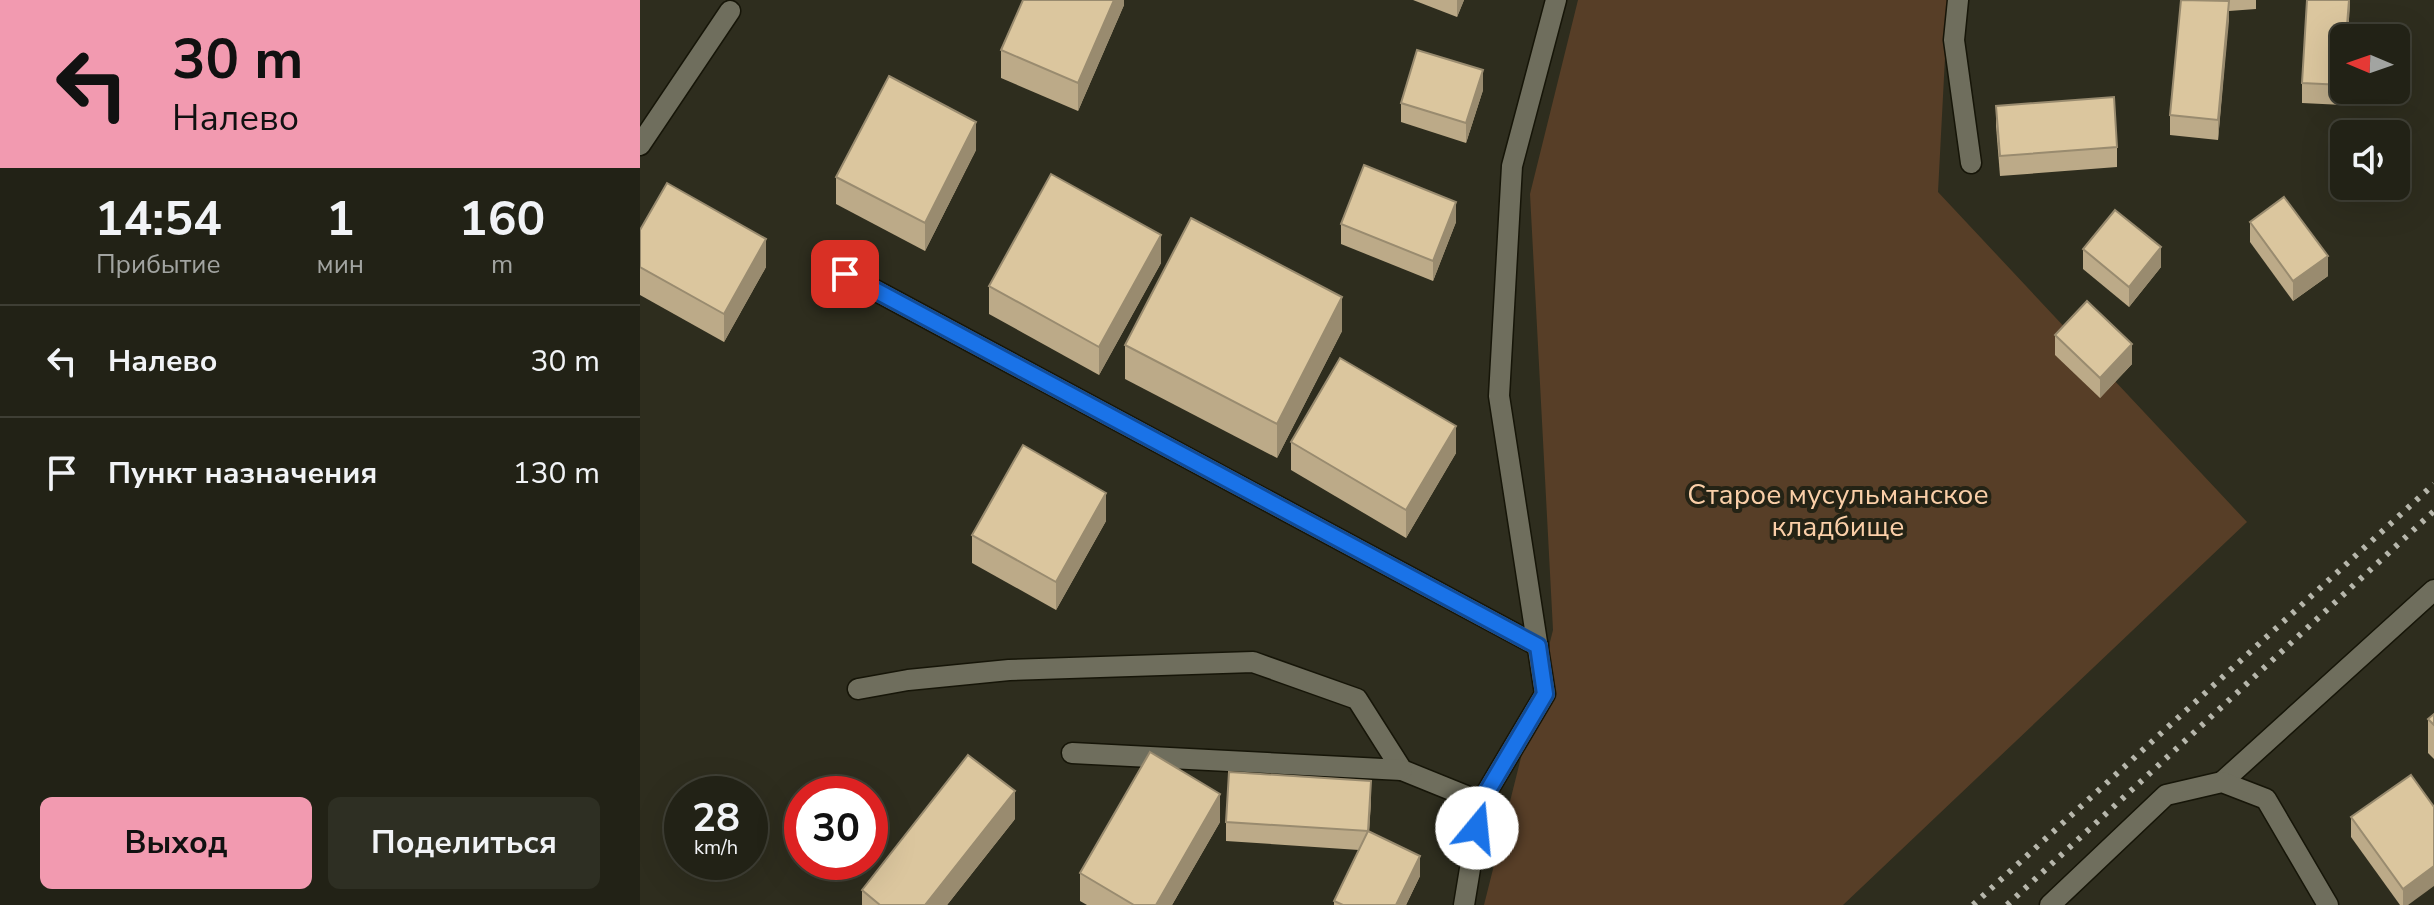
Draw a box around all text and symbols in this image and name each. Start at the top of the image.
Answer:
text: 30 m [172,21,303,98]
north arrow [2330,24,2410,104]
map controls [2330,24,2410,200]
icon: left [40,32,144,136]
text: Налево [172,94,299,143]
button: sound [2330,120,2410,200]
text: 14:54 [95,186,222,252]
text: 1 [326,186,355,252]
text: 160 [459,186,545,252]
pin [811,240,879,308]
text: Прибытие [96,247,221,282]
text: мин [317,247,364,282]
text: m [491,247,513,282]
icon: arrive [823,252,867,296]
icon: left [40,339,84,383]
text: Налево [108,341,217,382]
text: 30 m [531,341,600,382]
icon: arrive [40,451,84,495]
text: Пункт назначения [108,453,377,494]
text: 130 m [513,453,600,494]
park label: Старое мусульманское кладбище [1687,476,1989,546]
speed limit sign: 30 [784,776,888,880]
position arrow [1435,786,1519,870]
text: 28 [692,791,740,845]
button: Выход [40,797,312,889]
button: Поделиться [328,797,600,889]
text: km/h [694,834,738,861]

